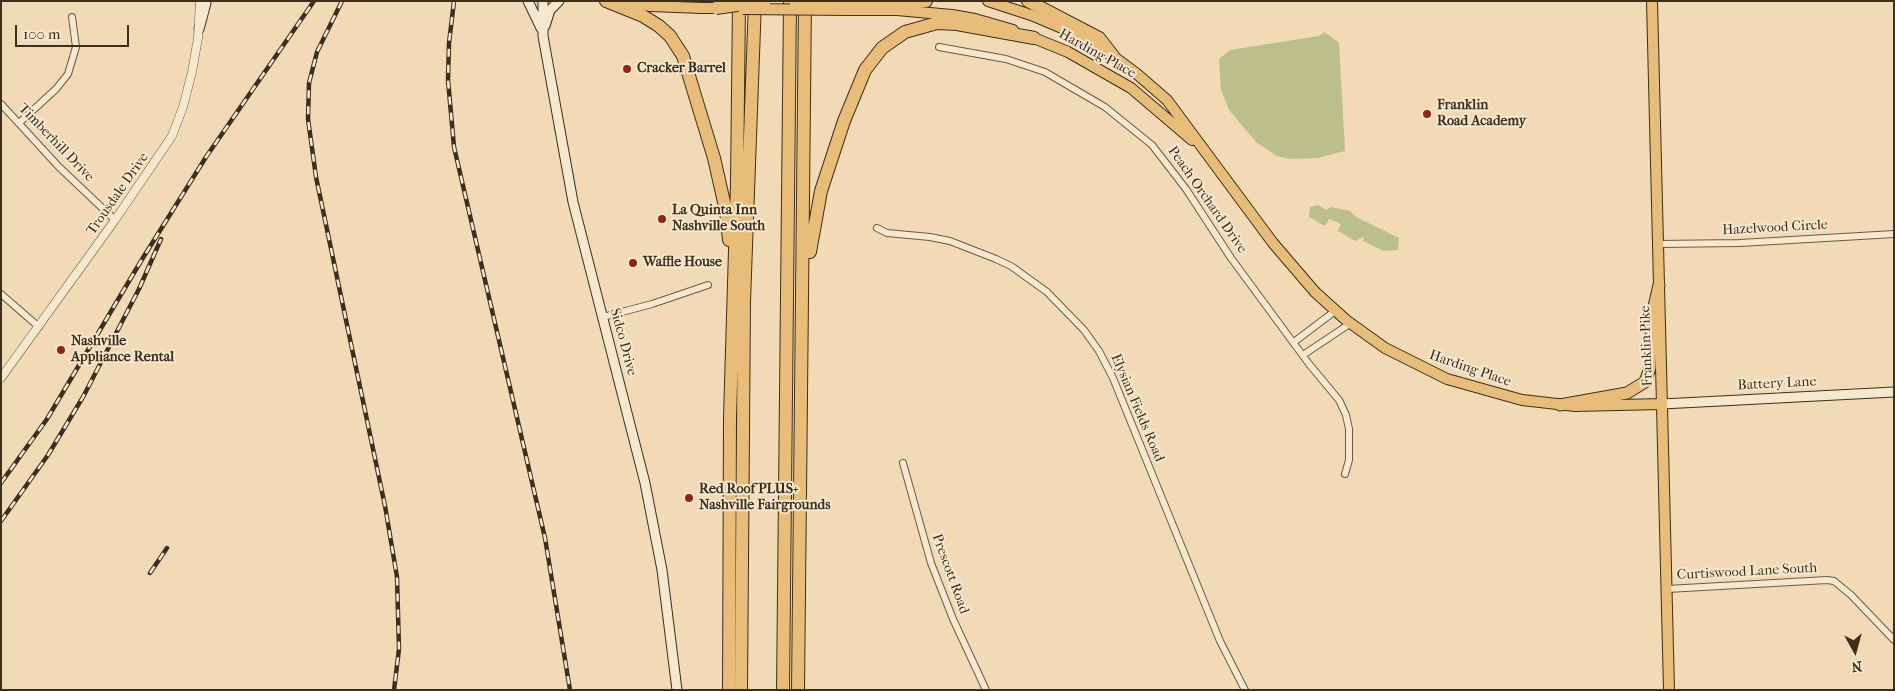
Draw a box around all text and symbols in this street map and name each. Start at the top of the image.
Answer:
scale bar [18,15,131,47]
text: 100 m [23,25,61,43]
street label: Harding Place [1056,26,1138,82]
place label: Cracker Barrel [637,61,726,77]
marker: Cracker Barrel [621,63,633,75]
place label: Franklin Road Academy [1437,98,1526,130]
street label: Timberhill Drive [15,100,97,186]
marker: Franklin Road Academy [1421,108,1433,120]
street label: Peach Orchard Drive [1164,143,1250,257]
street label: Trousdale Drive [83,150,153,238]
place label: La Quinta Inn Nashville South [672,203,765,236]
marker: La Quinta Inn Nashville South [656,213,668,225]
street label: Hazelwood Circle [1722,217,1828,239]
place label: Waffle House [643,255,722,271]
marker: Waffle House [627,257,639,269]
street label: Franklin Pike [1637,305,1657,387]
street label: Sidco Drive [606,306,640,378]
place label: Nashville Appliance Rental [71,334,174,367]
marker: Nashville Appliance Rental [55,344,67,356]
street label: Harding Place [1427,347,1513,391]
street label: Elysian Fields Road [1107,352,1167,464]
street label: Battery Lane [1737,374,1817,394]
place label: Red Roof PLUS+ Nashville Fairgrounds [699,482,830,514]
marker: Red Roof PLUS+ Nashville Fairgrounds [683,492,695,504]
street label: Prescott Road [928,532,972,616]
street label: Curtiswood Lane South [1676,560,1818,584]
north arrow [1830,626,1880,676]
text: N [1851,657,1863,675]

